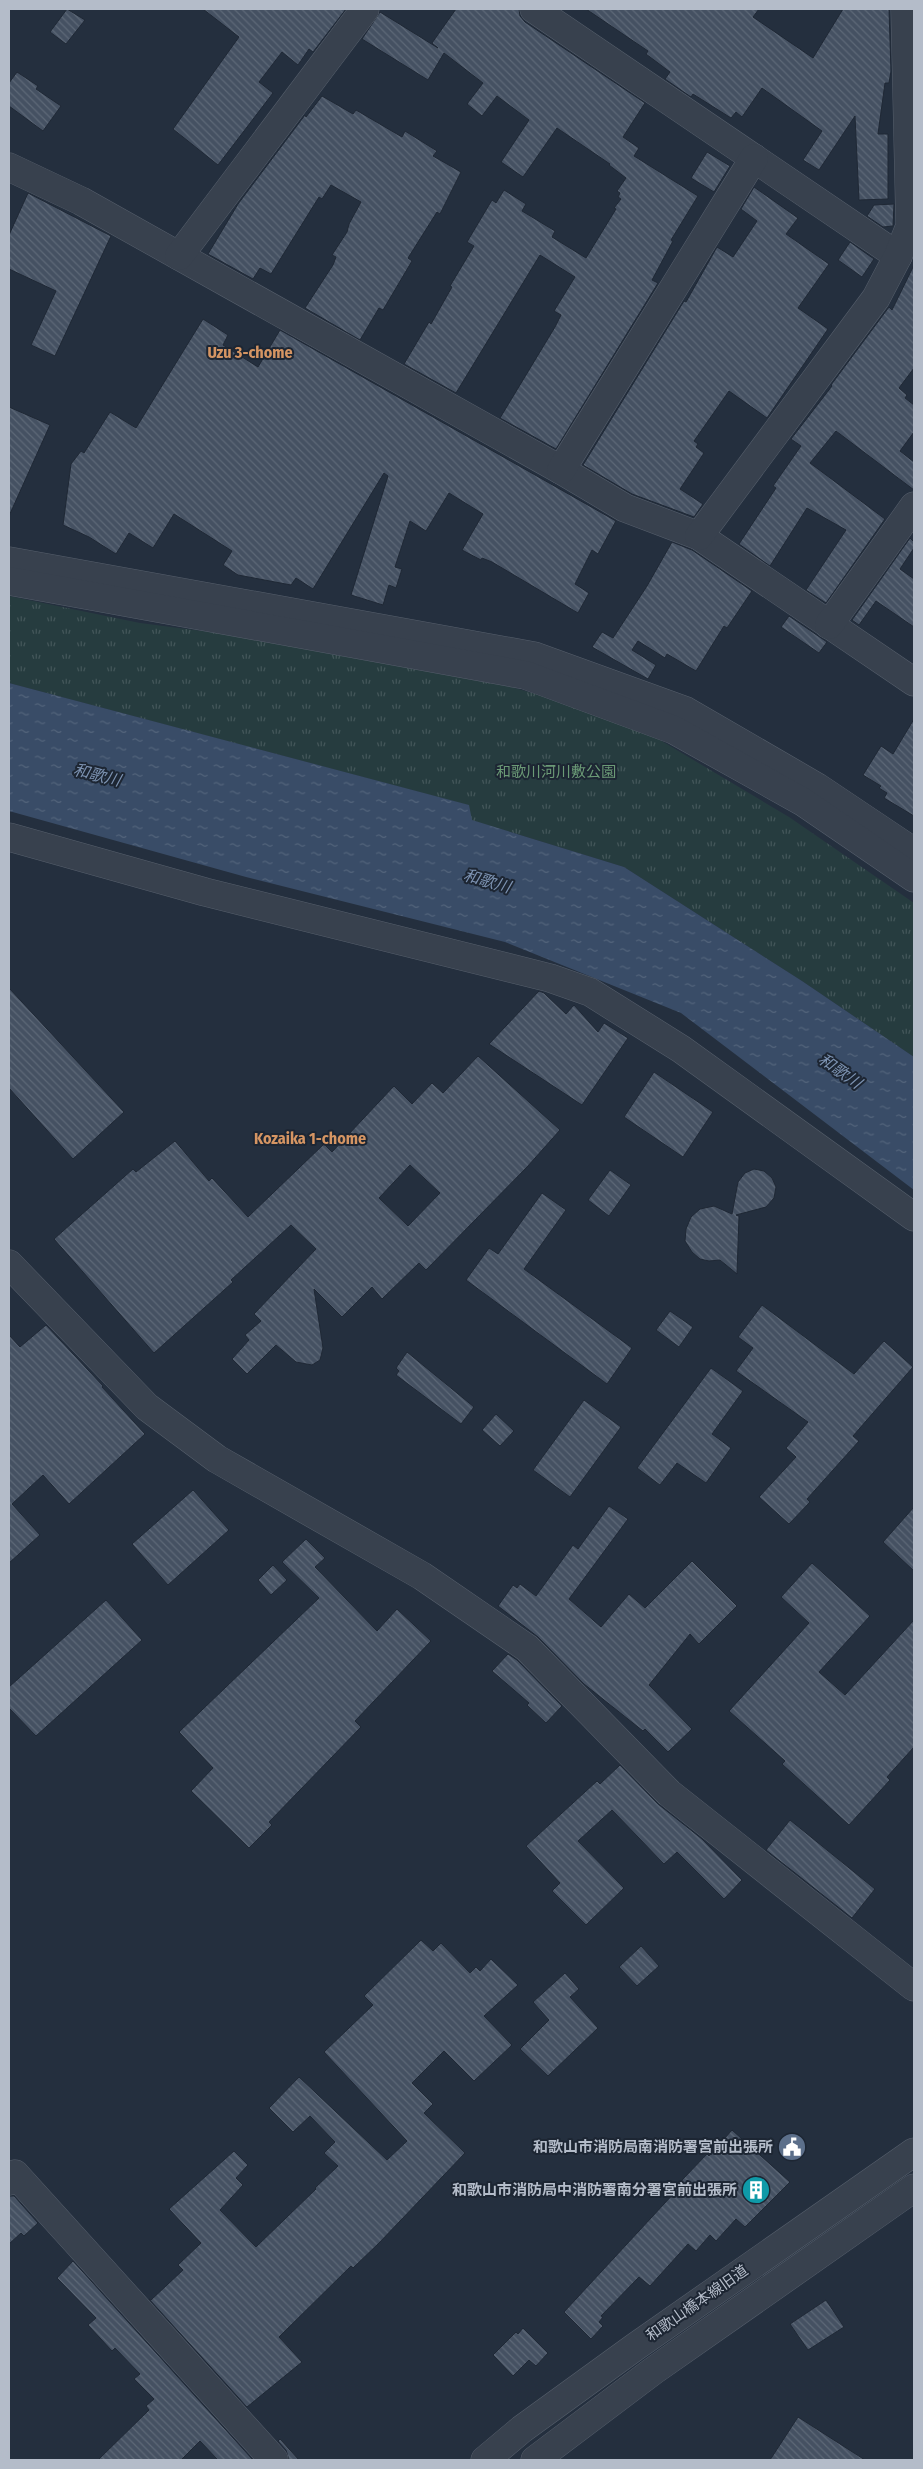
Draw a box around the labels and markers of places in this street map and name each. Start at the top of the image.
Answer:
public building icon: 和歌山市消防局南消防署宮前出張所 [777,2132,807,2162]
place label: 和歌山市消防局南消防署宮前出張所 [533,2138,773,2156]
building icon: 和歌山市消防局中消防署南分署宮前出張所 [741,2175,771,2205]
place label: 和歌山市消防局中消防署南分署宮前出張所 [452,2181,737,2199]

